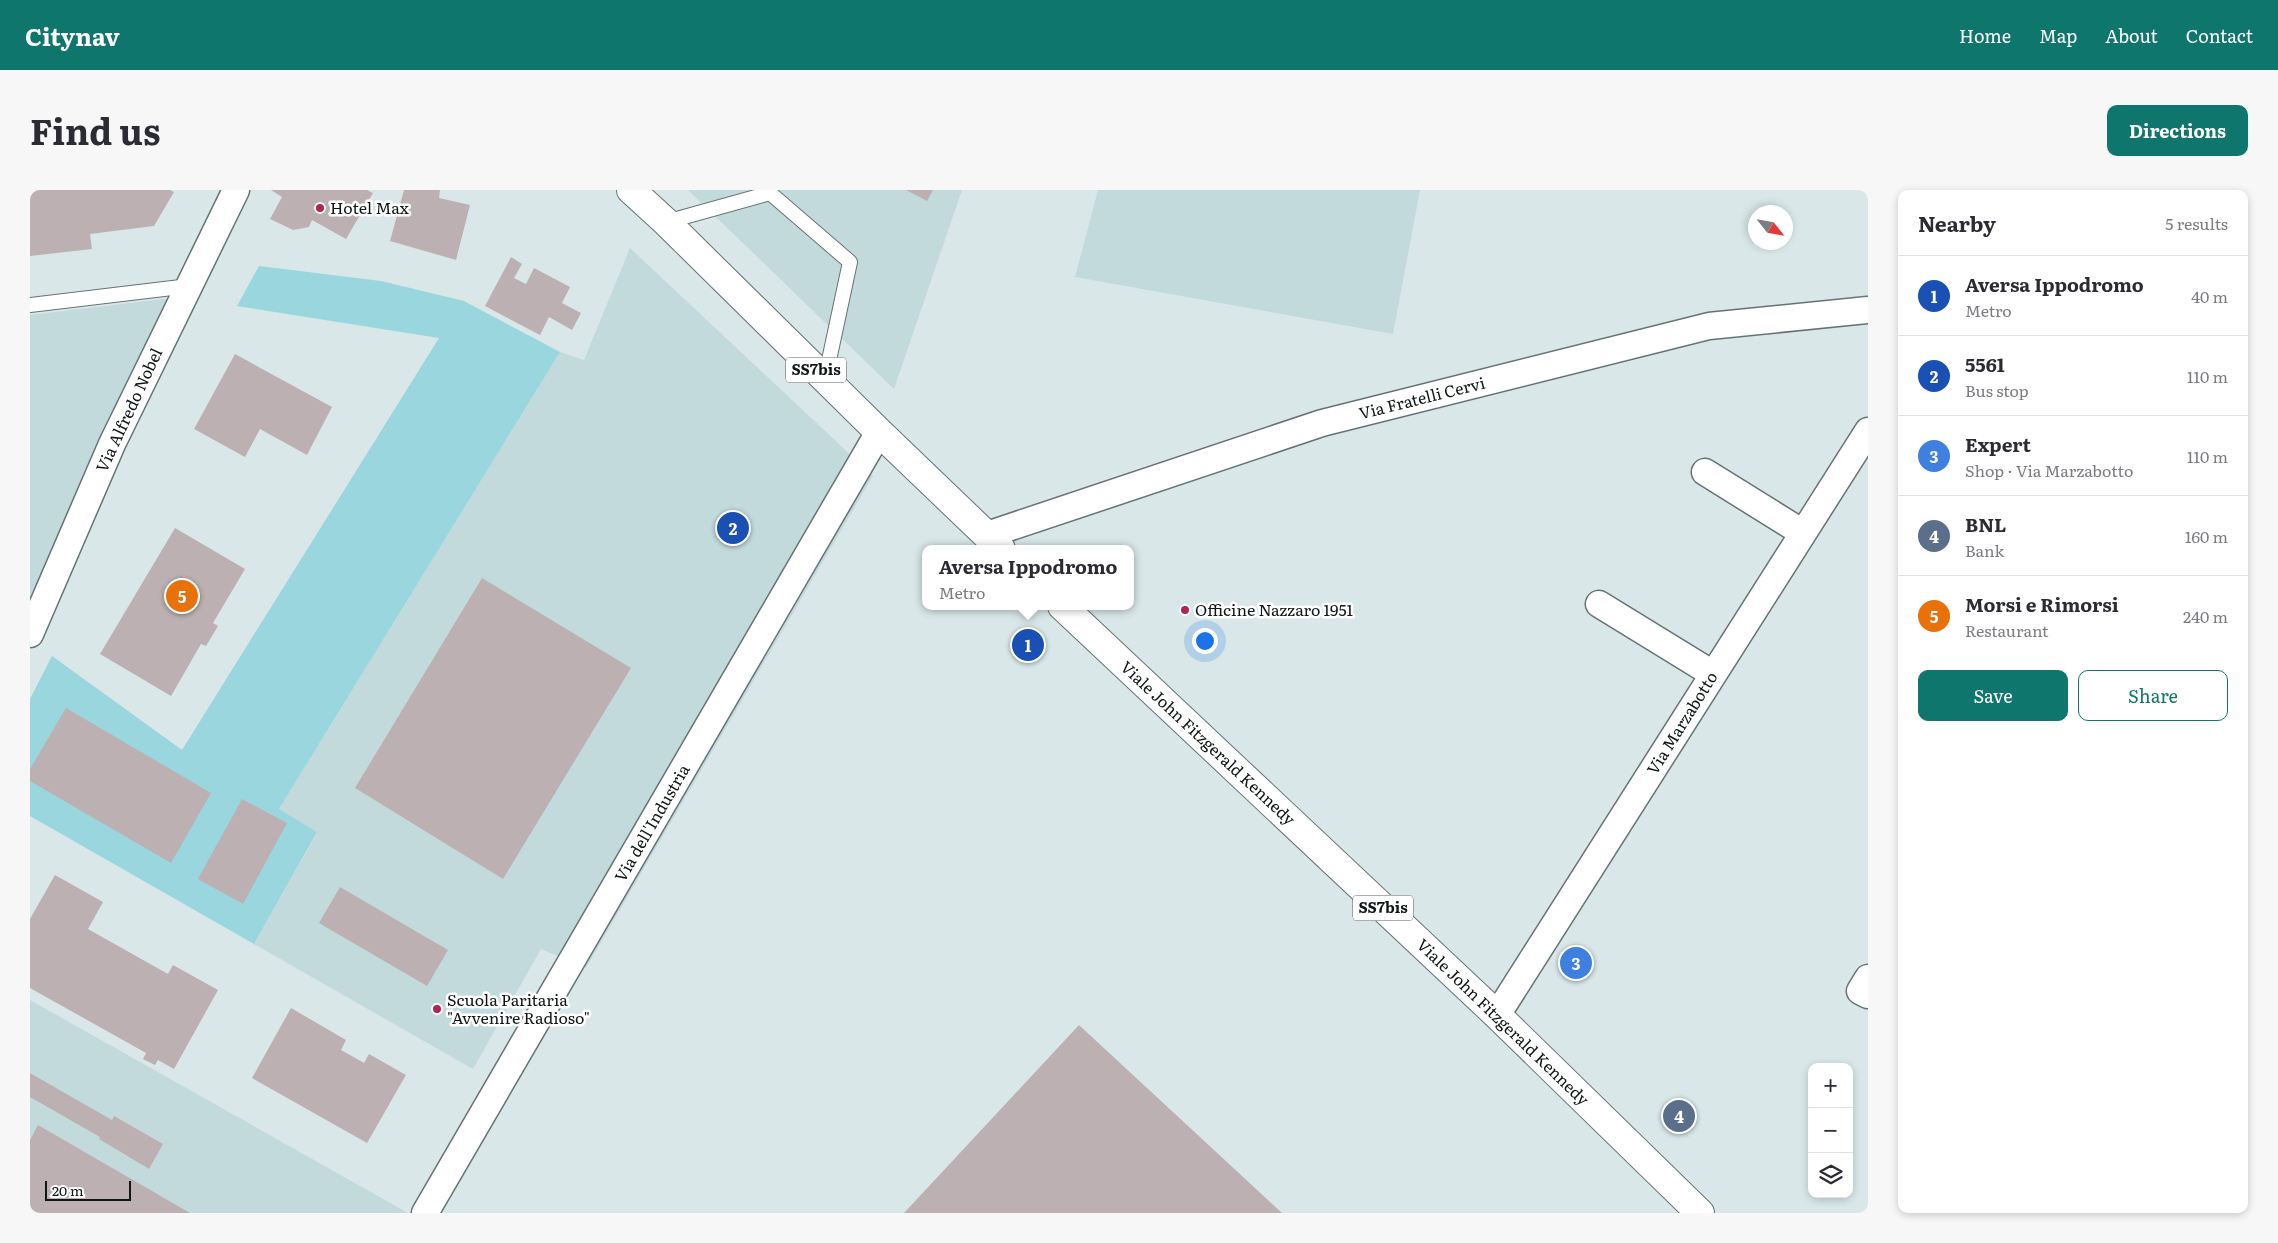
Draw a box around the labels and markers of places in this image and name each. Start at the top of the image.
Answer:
place label: Hotel Max [330,195,410,219]
marker: Hotel Max [314,202,326,214]
pin: 2 [717,509,749,547]
pin: 5 [166,577,198,615]
place label: Officine Nazzaro 1951 [1195,597,1354,621]
marker: Officine Nazzaro 1951 [1179,604,1191,616]
pin: 1 [1012,626,1044,664]
pin: 3 [1560,944,1592,982]
place label: Scuola Paritaria "Avvenire Radioso" [447,987,590,1029]
marker: Scuola Paritaria "Avvenire Radioso" [431,1003,443,1015]
pin: 4 [1663,1097,1695,1135]

